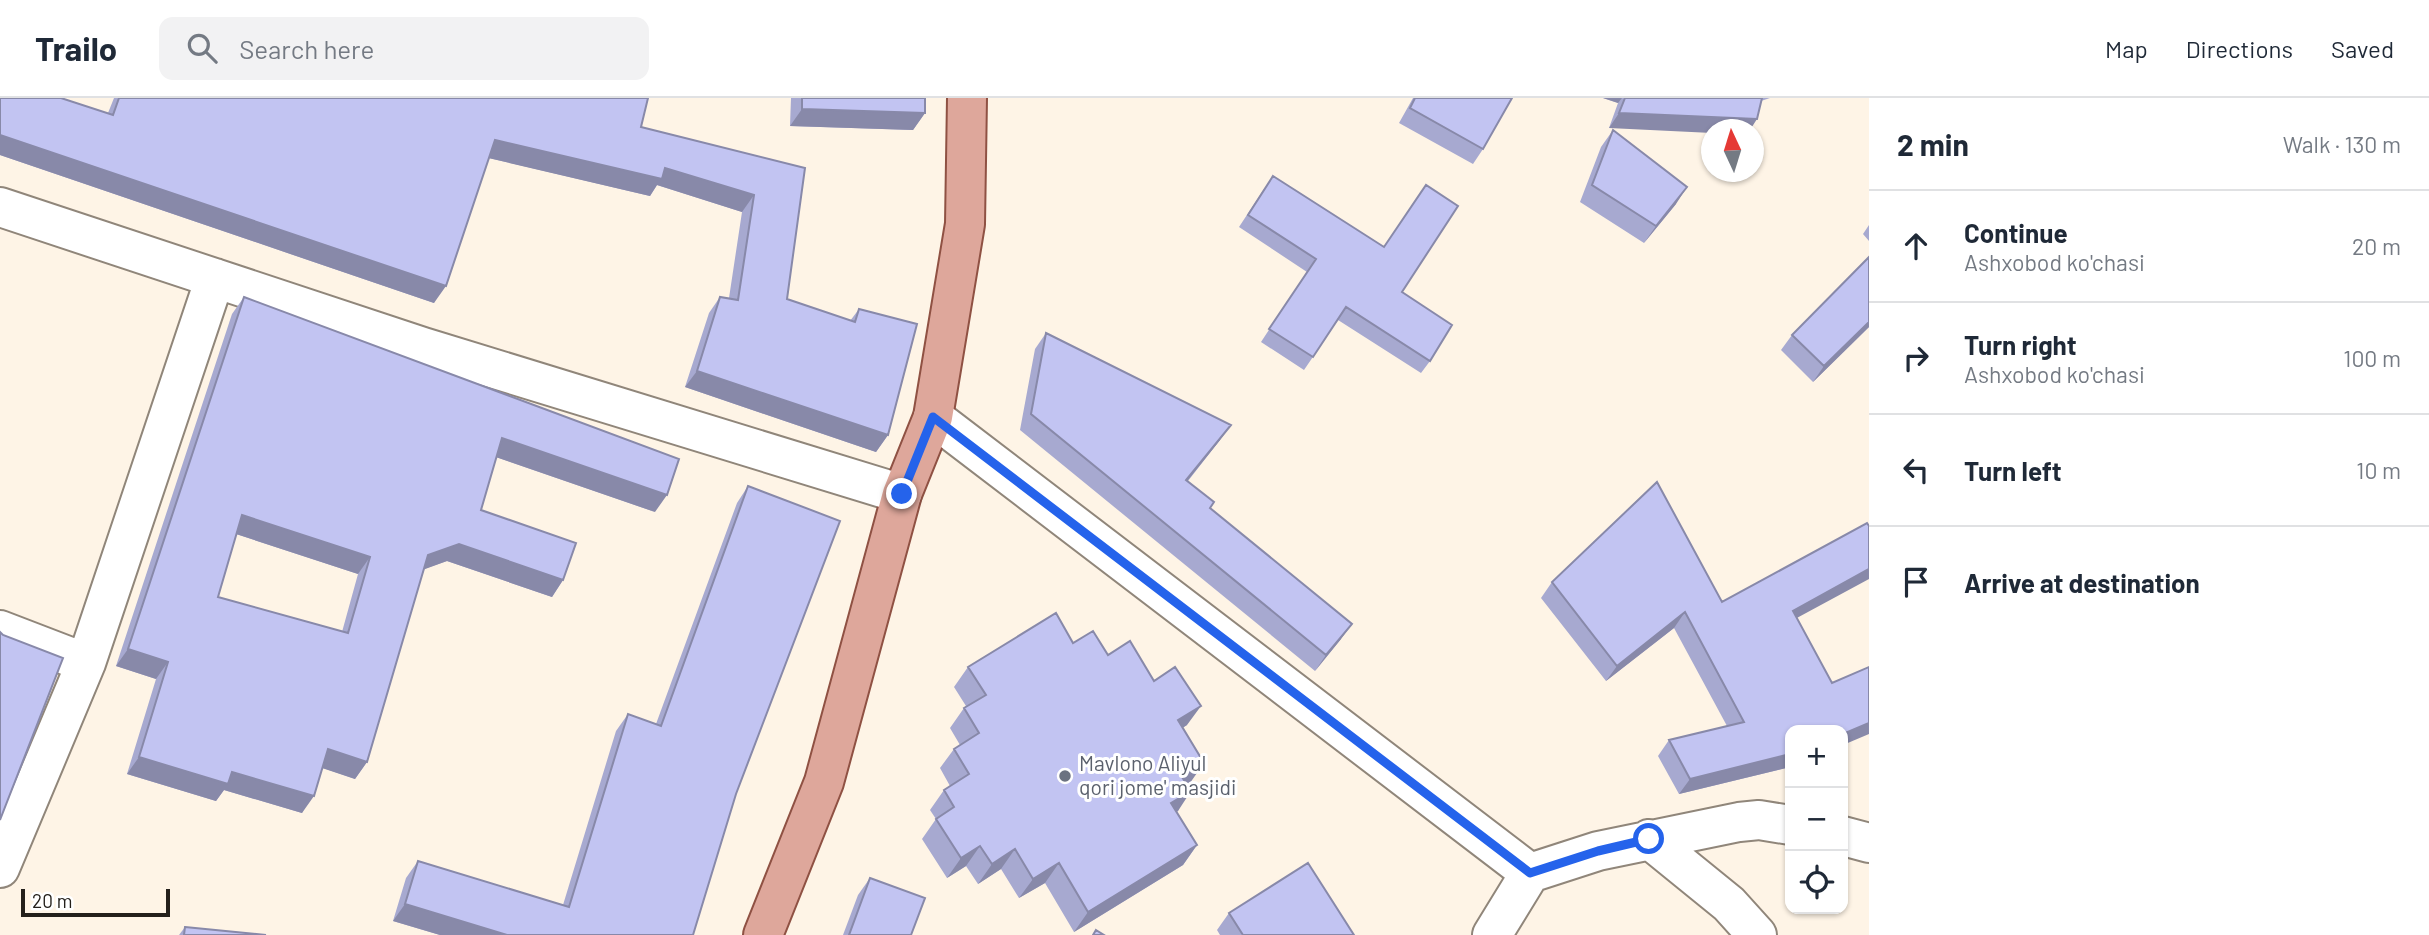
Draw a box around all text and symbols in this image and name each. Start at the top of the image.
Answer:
search box [159,17,649,80]
text: Trailo [35,28,117,68]
icon: search [183,29,221,67]
text: Search here [239,33,374,64]
text: Map [2105,34,2148,63]
text: Directions [2186,34,2293,63]
text: Saved [2331,34,2394,63]
north arrow [1701,119,1764,182]
text: 2 min [1897,126,1969,162]
text: Walk · 130 m [2283,130,2401,158]
text: Continue [1964,217,2068,248]
icon: ahead [1897,227,1935,265]
text: 20 m [2352,232,2401,260]
text: Ashxobod ko'chasi [1964,248,2145,276]
text: Turn right [1964,329,2077,360]
icon: right [1897,339,1935,377]
text: 100 m [2343,344,2401,372]
text: Ashxobod ko'chasi [1964,360,2145,388]
icon: left [1897,451,1935,489]
text: Turn left [1964,455,2062,486]
text: 10 m [2356,456,2401,484]
route end [886,478,917,509]
icon: arrive [1897,563,1935,601]
text: Arrive at destination [1964,567,2200,598]
map controls [1785,725,1848,914]
button: + [1785,725,1848,788]
place label: Mavlono Aliyul qori jome' masjidi [1079,750,1236,799]
marker: Mavlono Aliyul qori jome' masjidi [1057,768,1073,784]
button: − [1785,788,1848,851]
route start [1633,823,1664,854]
button: locate [1785,851,1848,914]
scale bar [21,886,170,918]
text: 20 m [32,889,72,912]

